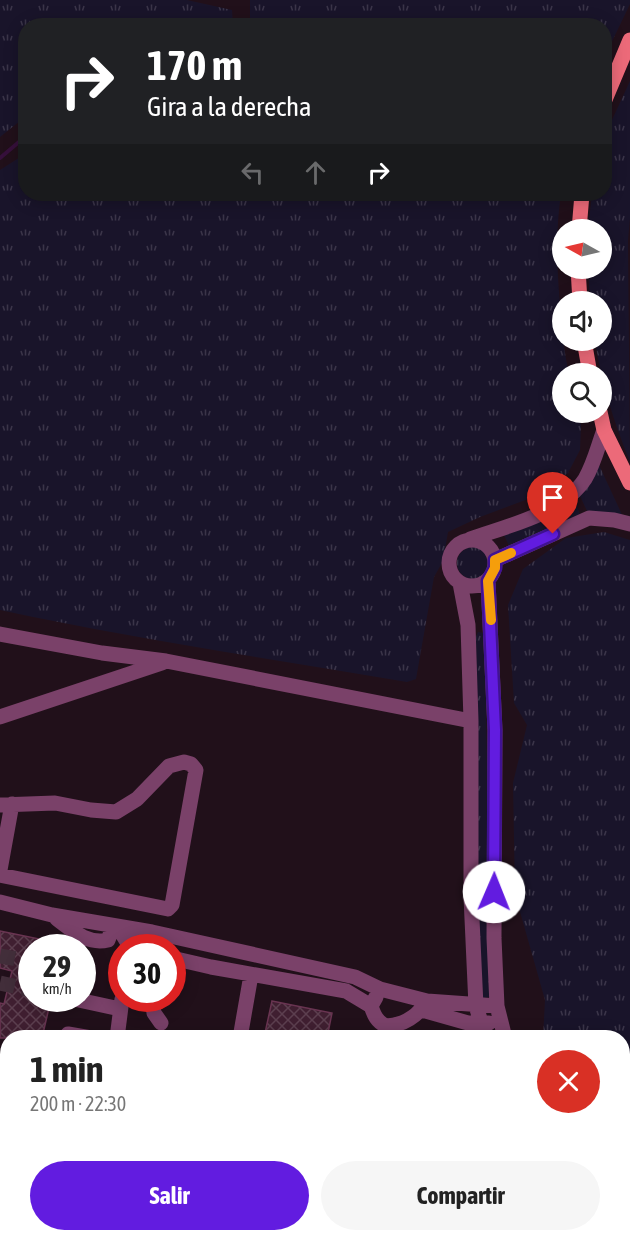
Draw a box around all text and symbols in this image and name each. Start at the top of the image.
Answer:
text: 170 m [147,41,242,89]
icon: right [48,42,126,120]
text: Gira a la derecha [147,91,312,122]
icon: left [236,156,269,189]
icon: ahead [299,156,332,189]
icon: right [362,156,395,189]
north arrow [552,219,612,279]
map controls [552,219,612,423]
button: sound [552,291,612,351]
button: search [552,363,612,423]
pin [527,472,578,534]
icon: arrive [536,481,569,514]
position arrow [462,860,526,924]
speed limit sign: 30 [108,934,186,1012]
text: 29 [43,949,71,983]
text: km/h [42,980,72,997]
text: 1 min [30,1048,104,1090]
button: close [537,1050,600,1113]
text: 200 m · 22:30 [30,1092,126,1115]
button: Salir [30,1161,309,1230]
button: Compartir [321,1161,600,1230]

